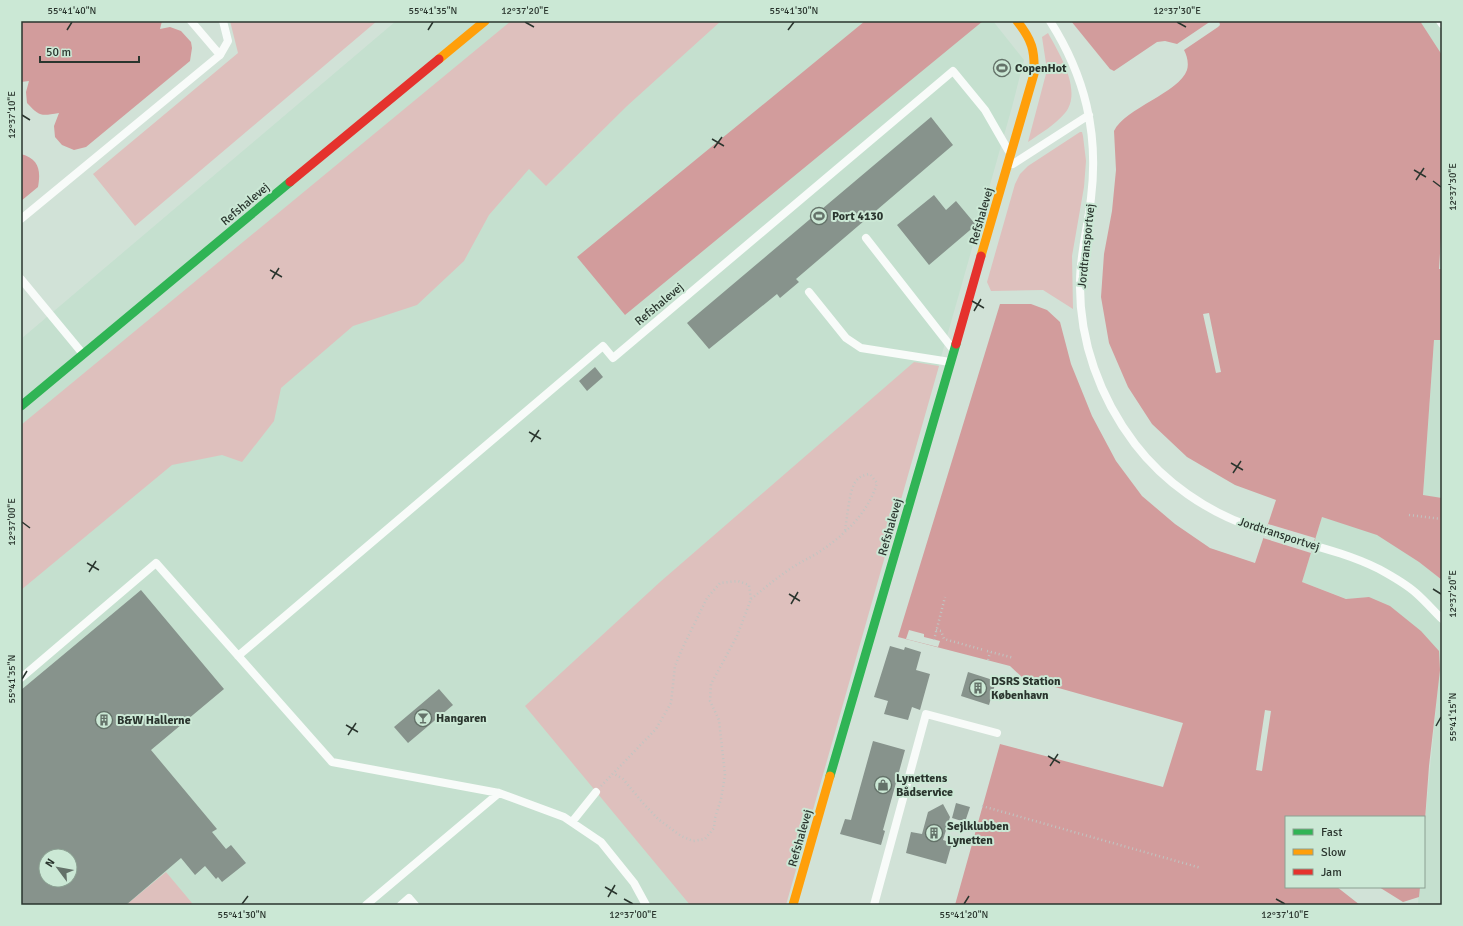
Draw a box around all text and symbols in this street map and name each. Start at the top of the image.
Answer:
text: 55°41'40"N [48,5,96,17]
text: 55°41'35"N [409,5,457,17]
text: 12°37'20"E [501,5,549,17]
text: 55°41'30"N [770,5,818,17]
text: 12°37'30"E [1153,5,1201,17]
scale bar [40,38,139,64]
text: 50 m [46,45,71,60]
sports icon: CopenHot [992,58,1012,78]
place label: CopenHot [1015,61,1067,76]
text: 12°37'10"E [6,91,18,139]
text: 12°37'30"E [1447,163,1459,211]
street label: Refshalevej [218,180,273,229]
street label: Refshalevej [966,186,997,246]
street label: Jordtransportvej [1075,203,1098,289]
sports icon: Port 4130 [809,206,829,226]
place label: Port 4130 [832,209,884,224]
street label: Refshalevej [632,280,687,329]
street label: Refshalevej [875,497,906,557]
text: 12°37'00"E [6,498,18,546]
street label: Jordtransportvej [1236,514,1322,555]
text: 12°37'20"E [1447,570,1459,618]
text: 55°41'35"N [6,655,18,703]
place label: DSRS Station København [991,674,1061,703]
building icon: DSRS Station København [968,678,988,698]
text: 55°41'15"N [1447,693,1459,741]
bar icon: Hangaren [413,708,433,728]
building icon: B&W Hallerne [94,710,114,730]
place label: Hangaren [436,711,487,726]
place label: B&W Hallerne [117,713,191,728]
place label: Lynettens Bådservice [896,771,953,800]
shop icon: Lynettens Bådservice [873,775,893,795]
street label: Refshalevej [785,808,816,868]
legend [1285,816,1425,888]
place label: Sejlklubben Lynetten [947,819,1009,848]
building icon: Sejlklubben Lynetten [924,823,944,843]
text: Fast [1321,825,1342,840]
text: Slow [1321,845,1346,860]
north arrow [38,848,78,888]
text: N [42,856,57,870]
text: Jam [1321,865,1342,880]
text: 55°41'30"N [218,909,266,921]
text: 12°37'00"E [609,909,657,921]
text: 55°41'20"N [940,909,988,921]
text: 12°37'10"E [1261,909,1309,921]

